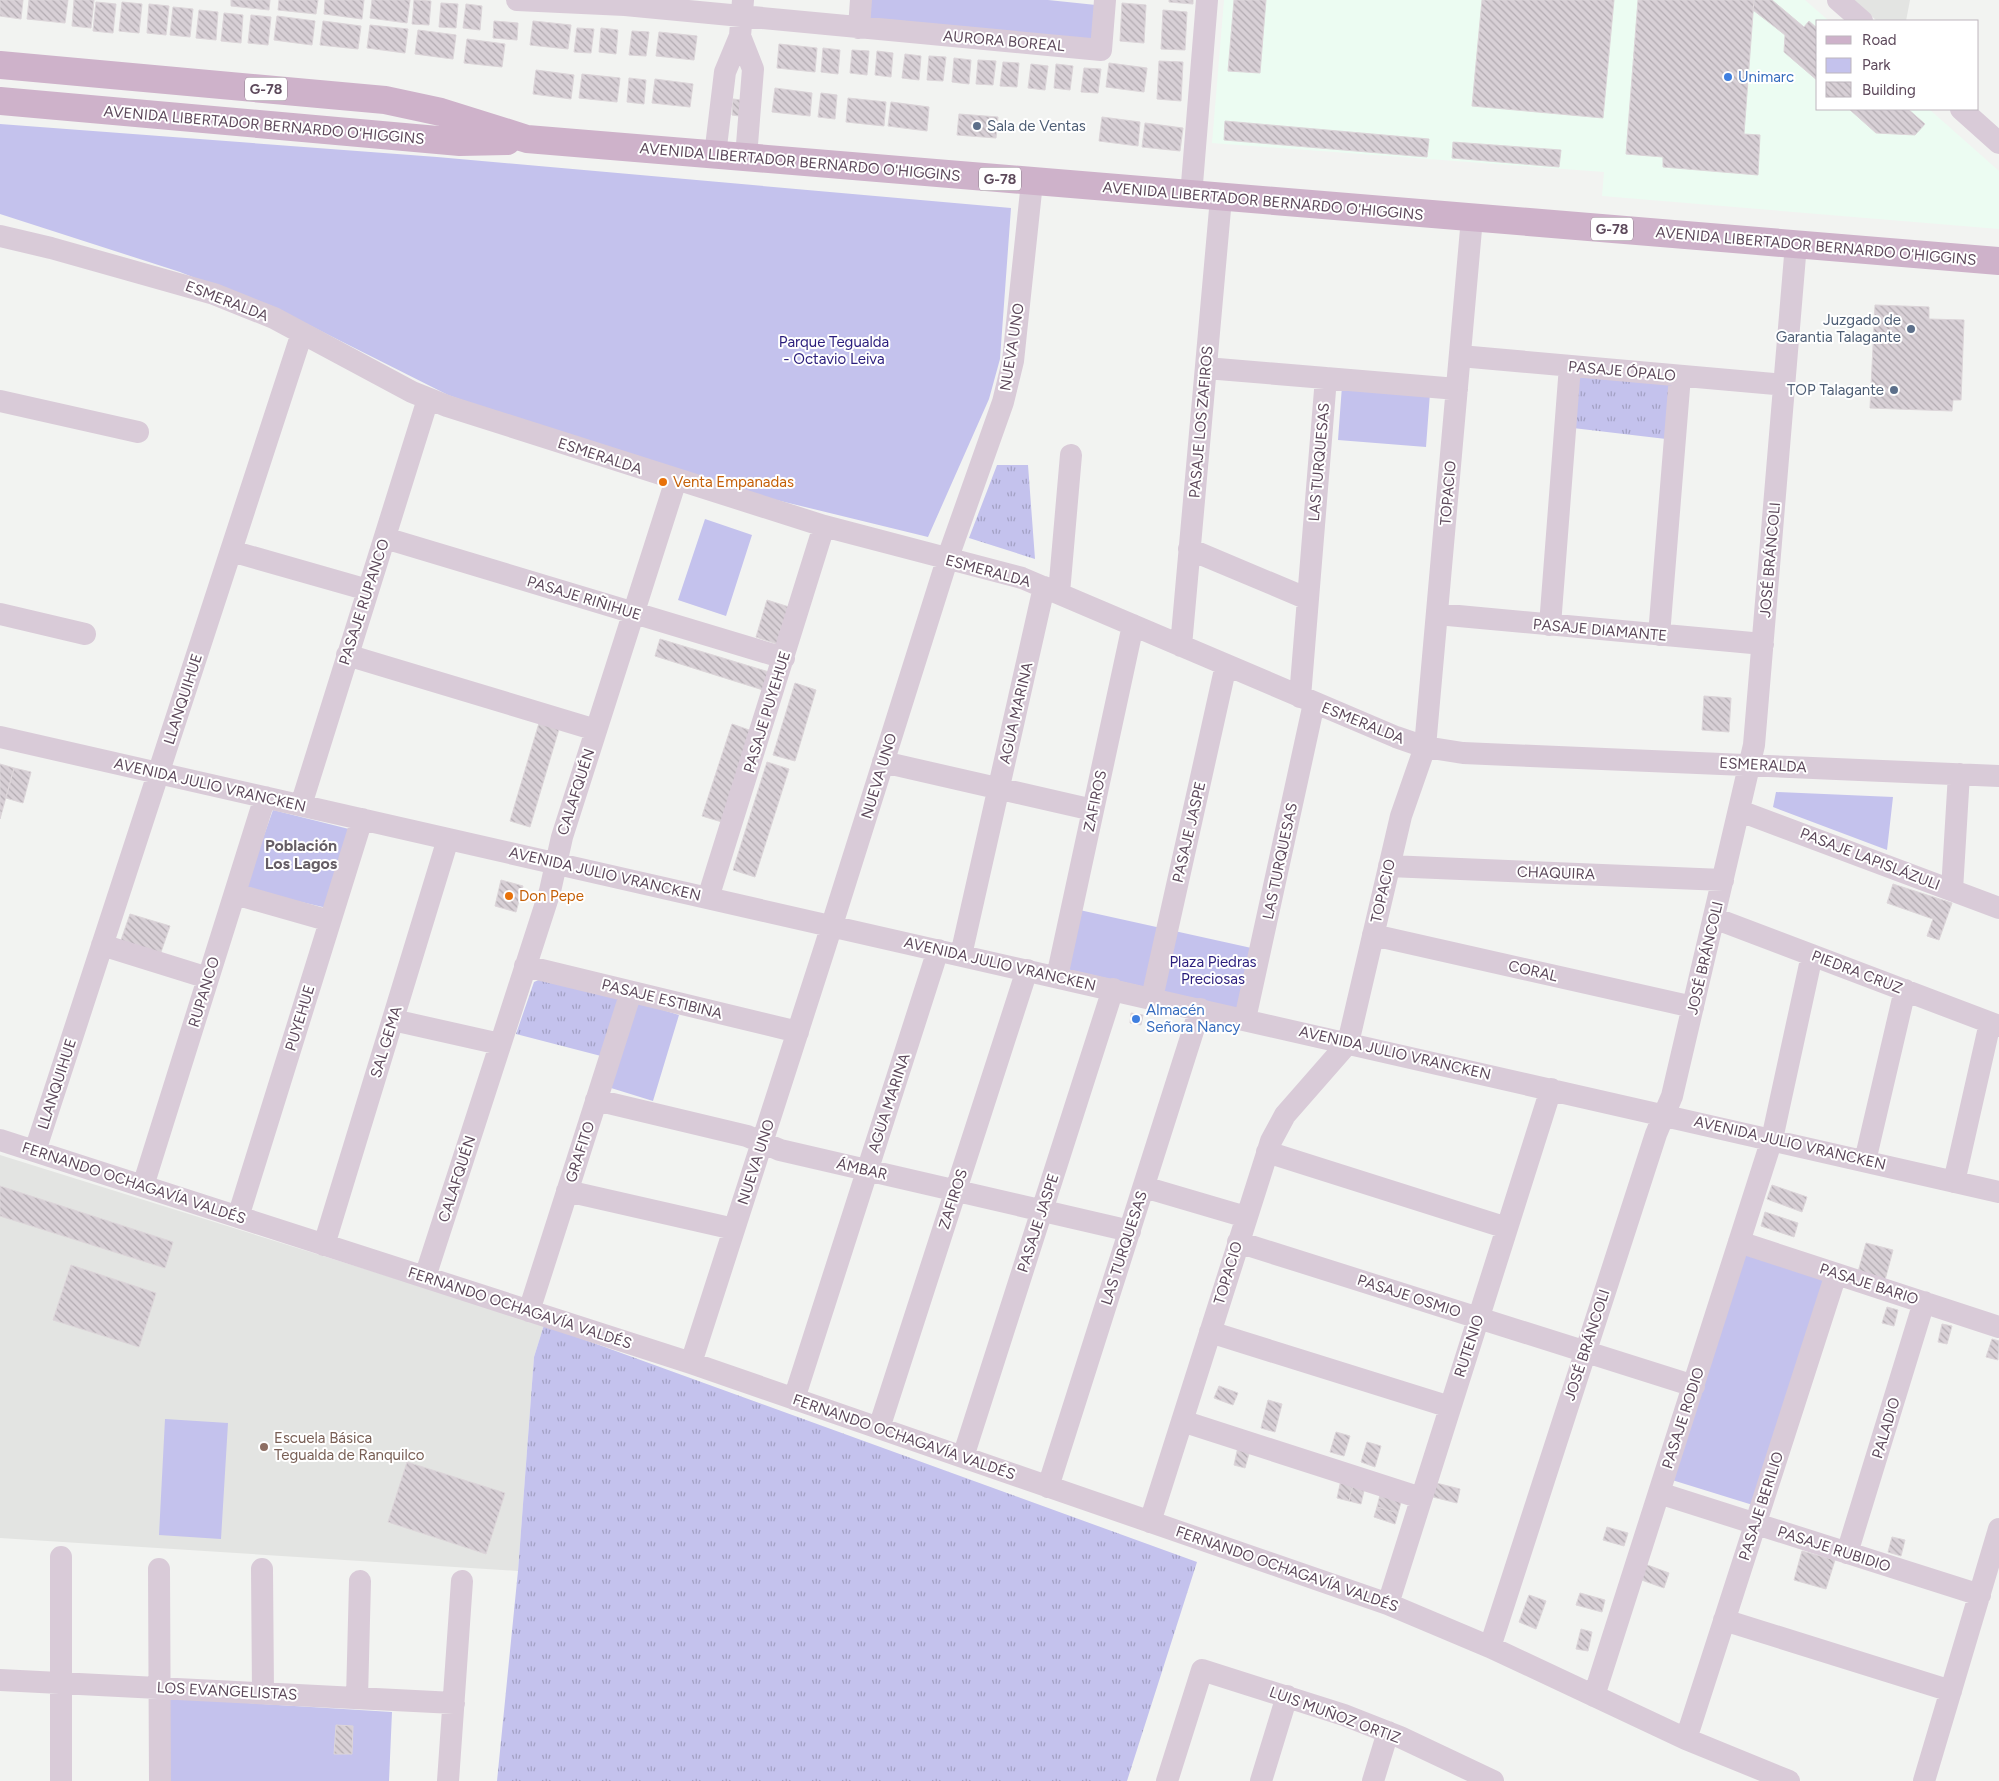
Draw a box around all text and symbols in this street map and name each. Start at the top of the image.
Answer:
legend [1816,20,1979,110]
street label: AURORA BOREAL [942,27,1066,55]
text: Road [1862,31,1897,49]
text: Park [1862,56,1891,74]
place label: Unimarc [1738,68,1794,86]
marker: Unimarc [1722,71,1734,83]
road number: G-78 [245,78,287,100]
text: Building [1862,81,1916,99]
street label: AVENIDA LIBERTADOR BERNARDO O'HIGGINS [103,102,425,148]
place label: Sala de Ventas [987,117,1086,135]
marker: Sala de Ventas [971,120,983,132]
street label: AVENIDA LIBERTADOR BERNARDO O'HIGGINS [639,139,961,185]
road number: G-78 [979,168,1021,190]
street label: AVENIDA LIBERTADOR BERNARDO O'HIGGINS [1102,178,1424,224]
road number: G-78 [1591,218,1633,240]
street label: AVENIDA LIBERTADOR BERNARDO O'HIGGINS [1655,223,1977,269]
street label: ESMERALDA [183,277,271,325]
street label: NUEVA UNO [996,302,1028,392]
place label: Juzgado de Garantia Talagante [1776,311,1901,346]
marker: Juzgado de Garantia Talagante [1905,323,1917,335]
park label: Parque Tegualda - Octavio Leiva [779,333,889,368]
street label: PASAJE LOS ZAFIROS [1185,345,1217,499]
street label: PASAJE ÓPALO [1567,357,1677,385]
place label: TOP Talagante [1787,381,1884,399]
marker: TOP Talagante [1888,384,1900,396]
street label: LAS TURQUESAS [1305,402,1333,522]
street label: ESMERALDA [556,434,644,478]
street label: TOPACIO [1436,460,1460,526]
place label: Venta Empanadas [673,473,794,491]
marker: Venta Empanadas [657,476,669,488]
street label: JOSÉ BRÁNCOLI [1756,502,1784,618]
street label: PASAJE RUPANCO [335,537,393,667]
street label: ESMERALDA [943,551,1033,591]
street label: PASAJE RIÑIHUE [525,572,643,624]
street label: PASAJE DIAMANTE [1532,615,1668,645]
street label: PASAJE PUYEHUE [740,649,794,775]
street label: LLANQUIHUE [160,651,206,747]
street label: AGUA MARINA [996,660,1036,766]
street label: ESMERALDA [1319,698,1407,748]
street label: NUEVA UNO [857,731,901,821]
street label: CALAFQUÉN [554,746,598,838]
street label: AVENIDA JULIO VRANCKEN [112,754,308,816]
street label: ESMERALDA [1719,754,1807,776]
street label: ZAFIROS [1080,769,1110,833]
street label: PASAJE JASPE [1169,780,1209,884]
street label: LAS TURQUESAS [1259,801,1301,921]
street label: PASAJE LAPISLÁZULI [1797,824,1943,894]
district label: Población Los Lagos [265,836,338,873]
street label: AVENIDA JULIO VRANCKEN [507,843,703,905]
street label: TOPACIO [1367,857,1399,925]
street label: CHAQUIRA [1517,863,1595,883]
place label: Don Pepe [519,887,584,905]
marker: Don Pepe [503,890,515,902]
street label: JOSÉ BRÁNCOLI [1683,900,1727,1016]
street label: AVENIDA JULIO VRANCKEN [902,933,1098,995]
street label: PIEDRA CRUZ [1809,946,1905,998]
park label: Plaza Piedras Preciosas [1169,953,1257,988]
street label: RUPANCO [185,955,223,1029]
street label: CORAL [1507,957,1559,985]
street label: PASAJE ESTIBINA [600,975,724,1023]
street label: PUYEHUE [281,983,319,1053]
place label: Almacén Señora Nancy [1146,1001,1240,1036]
street label: SAL GEMA [367,1004,405,1080]
marker: Almacén Señora Nancy [1130,1013,1142,1025]
street label: AVENIDA JULIO VRANCKEN [1297,1022,1493,1084]
street label: LLANQUIHUE [34,1036,80,1132]
street label: AGUA MARINA [864,1051,914,1155]
street label: AVENIDA JULIO VRANCKEN [1692,1112,1888,1174]
street label: NUEVA UNO [734,1117,778,1207]
street label: GRAFITO [562,1119,598,1185]
street label: CALAFQUÉN [435,1133,479,1225]
street label: FERNANDO OCHAGAVÍA VALDÉS [20,1138,248,1228]
street label: ÁMBAR [835,1154,889,1184]
street label: ZAFIROS [935,1167,971,1231]
street label: PASAJE JASPE [1013,1171,1063,1275]
street label: LAS TURQUESAS [1097,1189,1151,1307]
street label: TOPACIO [1210,1239,1246,1307]
street label: PASAJE BARIO [1817,1260,1921,1308]
street label: FERNANDO OCHAGAVÍA VALDÉS [406,1263,634,1353]
street label: PASAJE OSMIO [1355,1271,1463,1321]
street label: JOSÉ BRÁNCOLI [1561,1287,1613,1403]
street label: RUTENIO [1450,1313,1488,1379]
street label: PASAJE RODIO [1658,1365,1708,1471]
street label: FERNANDO OCHAGAVÍA VALDÉS [790,1390,1018,1484]
street label: PALADIO [1868,1395,1904,1461]
place label: Escuela Básica Tegualda de Ranquilco [274,1429,425,1464]
marker: Escuela Básica Tegualda de Ranquilco [258,1441,270,1453]
street label: PASAJE BERILIO [1735,1449,1787,1563]
street label: FERNANDO OCHAGAVÍA VALDÉS [1173,1522,1401,1616]
street label: PASAJE RUBIDIO [1775,1522,1893,1576]
street label: LOS EVANGELISTAS [156,1678,298,1704]
street label: LUIS MUÑOZ ORTIZ [1267,1683,1403,1747]

